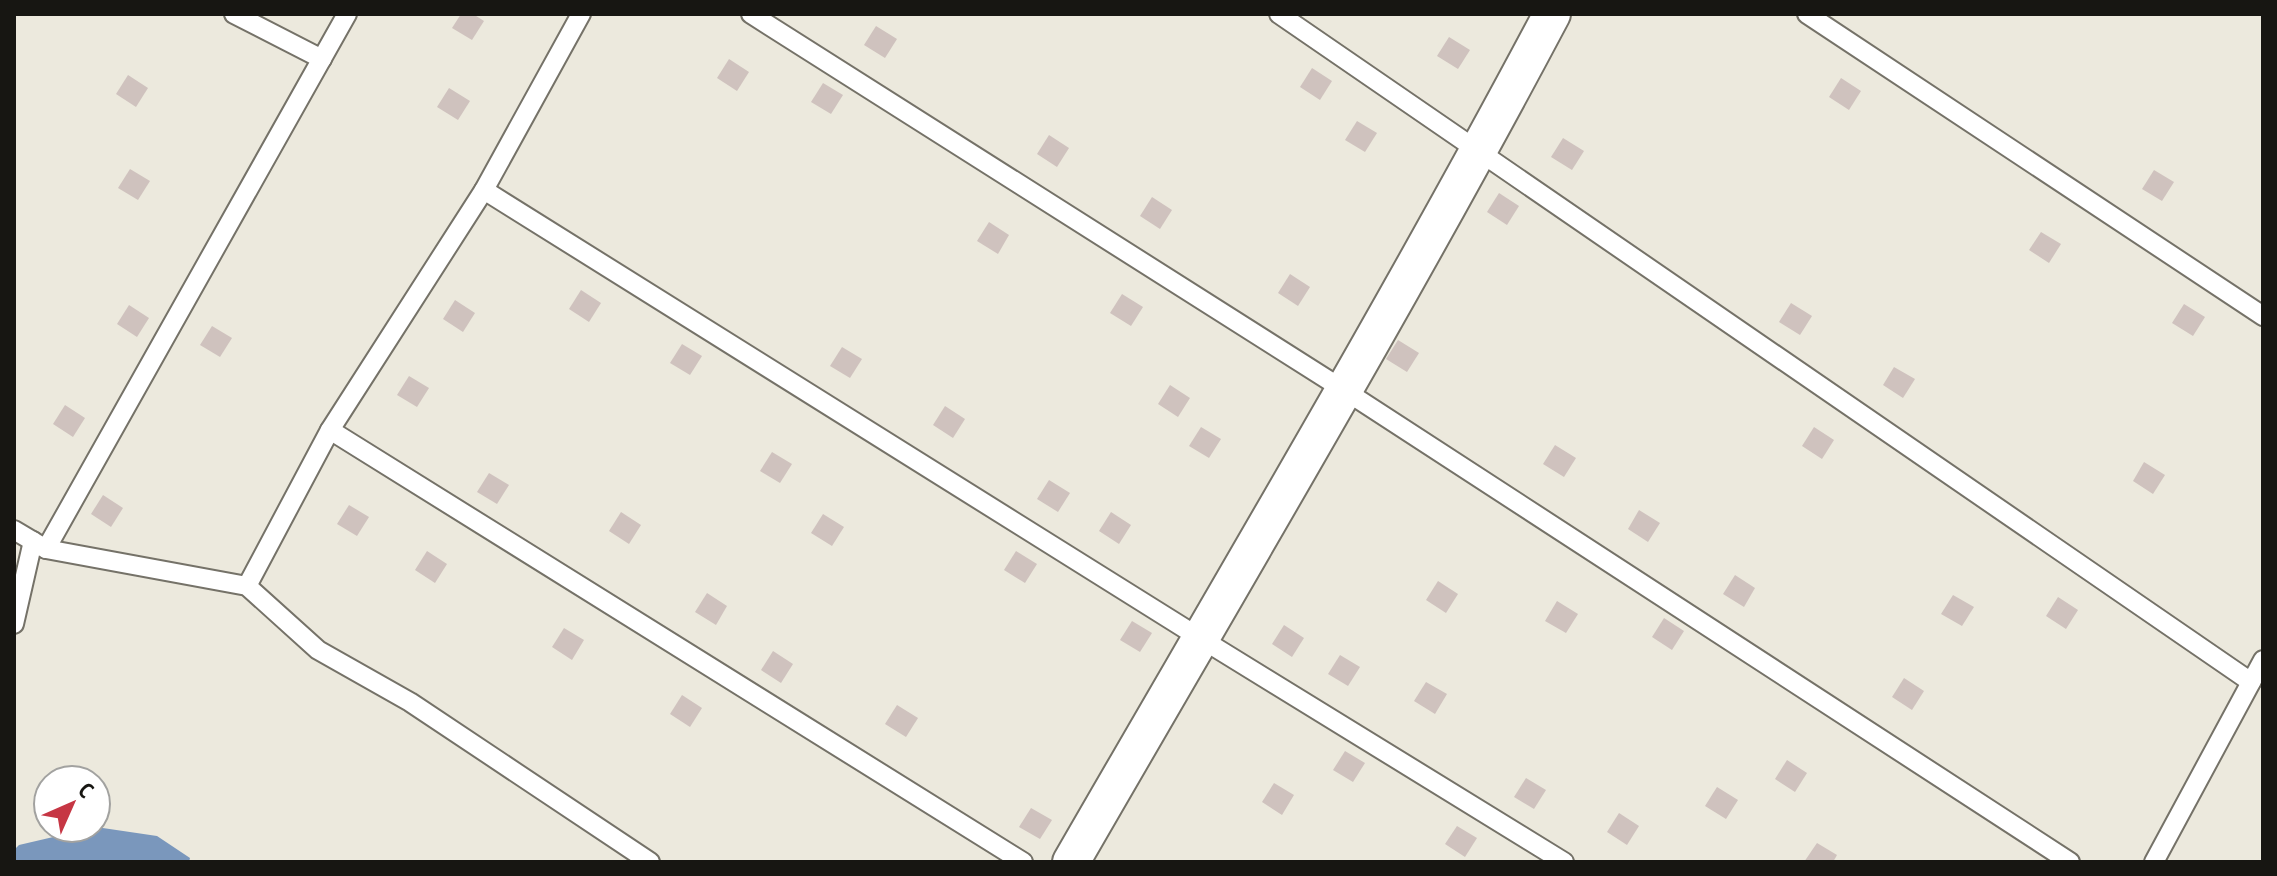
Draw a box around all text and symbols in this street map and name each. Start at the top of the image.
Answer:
north arrow [32,764,112,844]
text: С [73,776,100,803]

